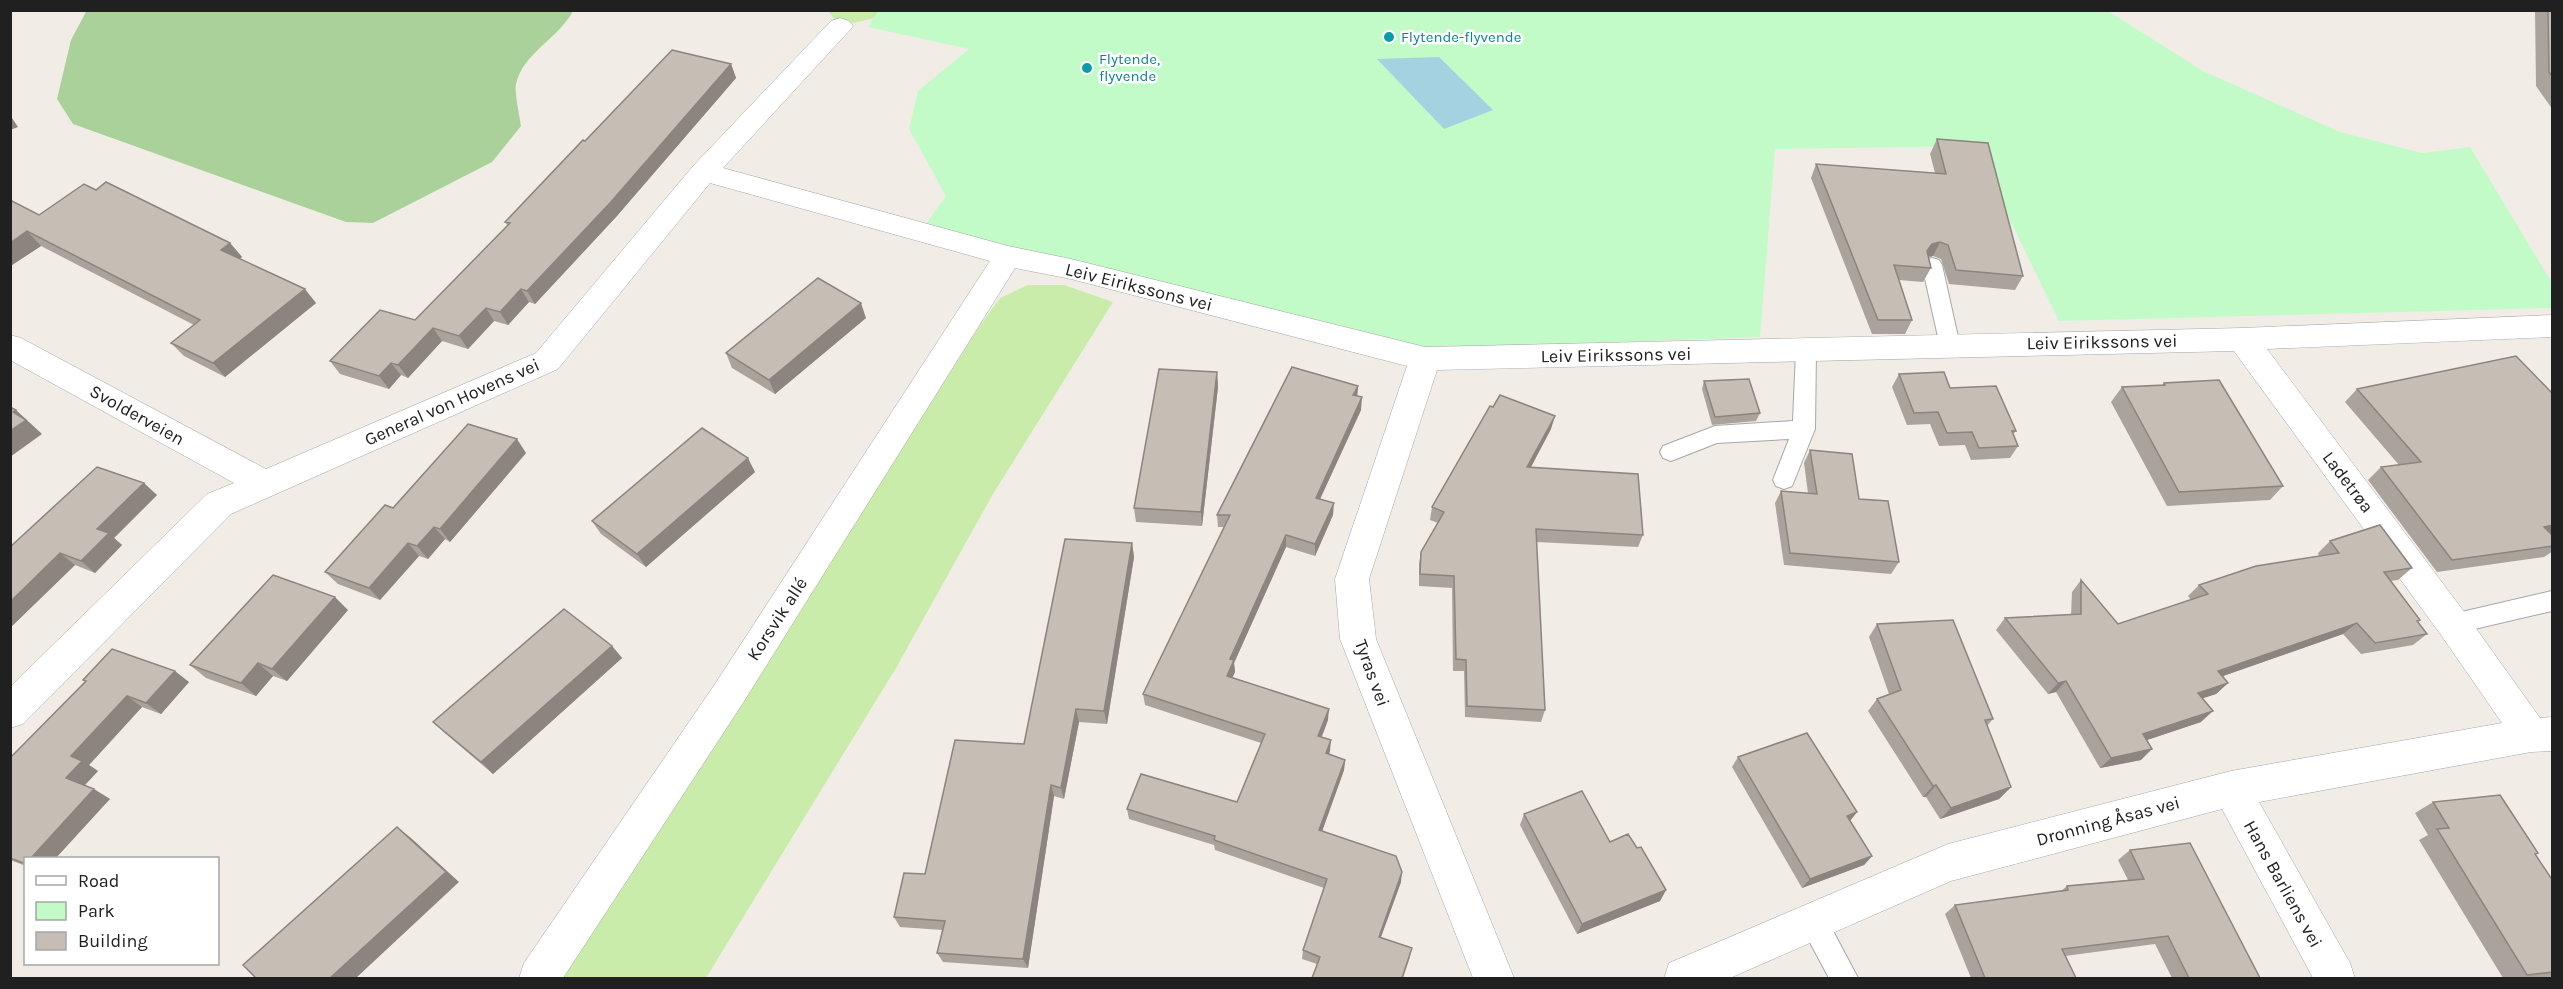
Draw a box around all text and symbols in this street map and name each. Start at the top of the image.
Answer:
place label: Flytende-flyvende [1401,28,1521,46]
marker: Flytende-flyvende [1382,30,1396,44]
place label: Flytende, flyvende [1099,50,1160,85]
marker: Flytende, flyvende [1080,61,1094,75]
street label: Leiv Eirikssons vei [1063,258,1215,316]
street label: Leiv Eirikssons vei [2026,330,2178,354]
street label: Leiv Eirikssons vei [1540,343,1692,367]
street label: General von Hovens vei [361,353,543,451]
street label: Svolderveien [86,380,188,450]
street label: Ladetrøa [2318,447,2378,517]
street label: Korsvik allé [742,573,812,665]
street label: Tyras vei [1350,636,1394,710]
street label: Dronning Åsas vei [2034,791,2182,851]
street label: Hans Barliens vei [2239,817,2327,951]
legend [24,857,219,965]
text: Road [78,870,119,892]
text: Park [78,900,115,922]
text: Building [78,930,148,952]

